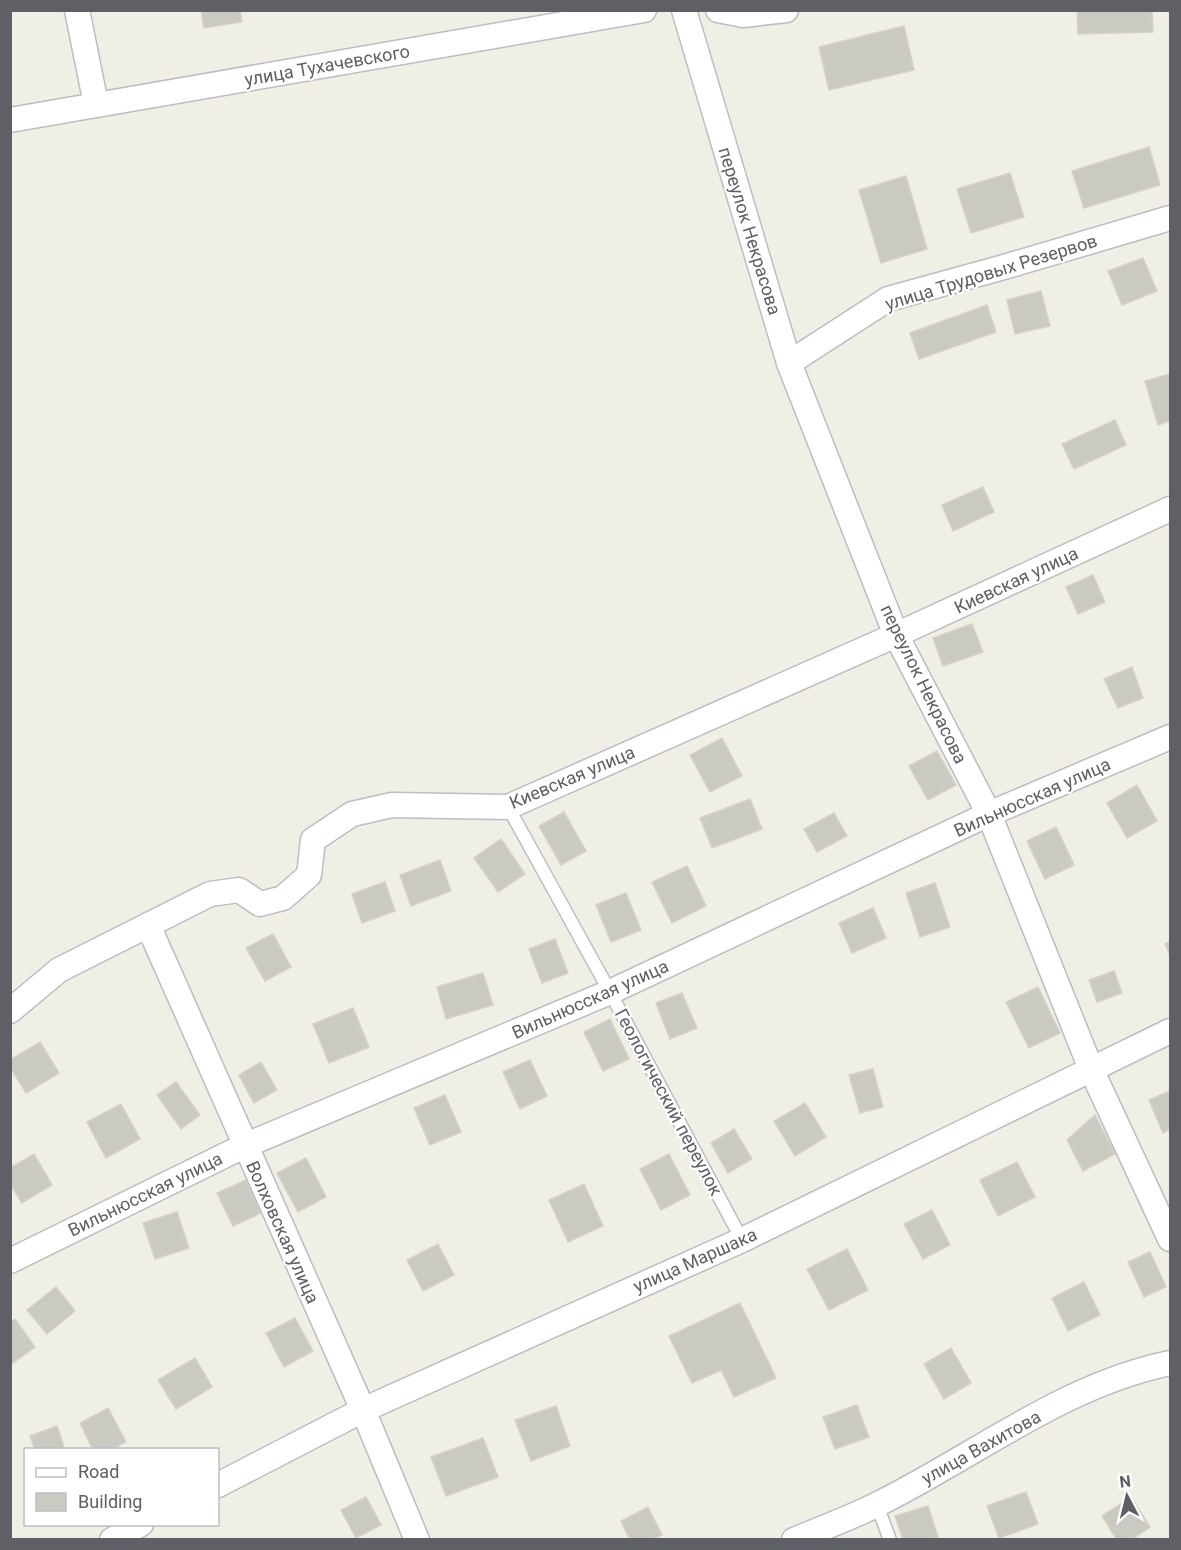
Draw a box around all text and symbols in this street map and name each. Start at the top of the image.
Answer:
street label: улица Тухачевского [243,40,411,90]
street label: переулок Некрасова [714,145,786,317]
street label: улица Трудовых Резервов [882,230,1100,314]
street label: Киевская улица [951,542,1081,618]
street label: переулок Некрасова [876,601,972,767]
street label: Киевская улица [506,741,638,813]
street label: Вильнюсская улица [951,753,1113,841]
street label: Вильнюсская улица [509,955,671,1043]
street label: Геологический переулок [611,1005,727,1199]
street label: Вильнюсская улица [64,1148,226,1240]
street label: Волховская улица [242,1157,324,1307]
street label: улица Маршака [630,1223,760,1297]
street label: улица Вахитова [918,1406,1044,1488]
legend [24,1448,219,1526]
text: Road [78,1461,119,1482]
north arrow [1097,1466,1157,1526]
text: N [1118,1471,1132,1492]
text: Building [78,1491,142,1512]

